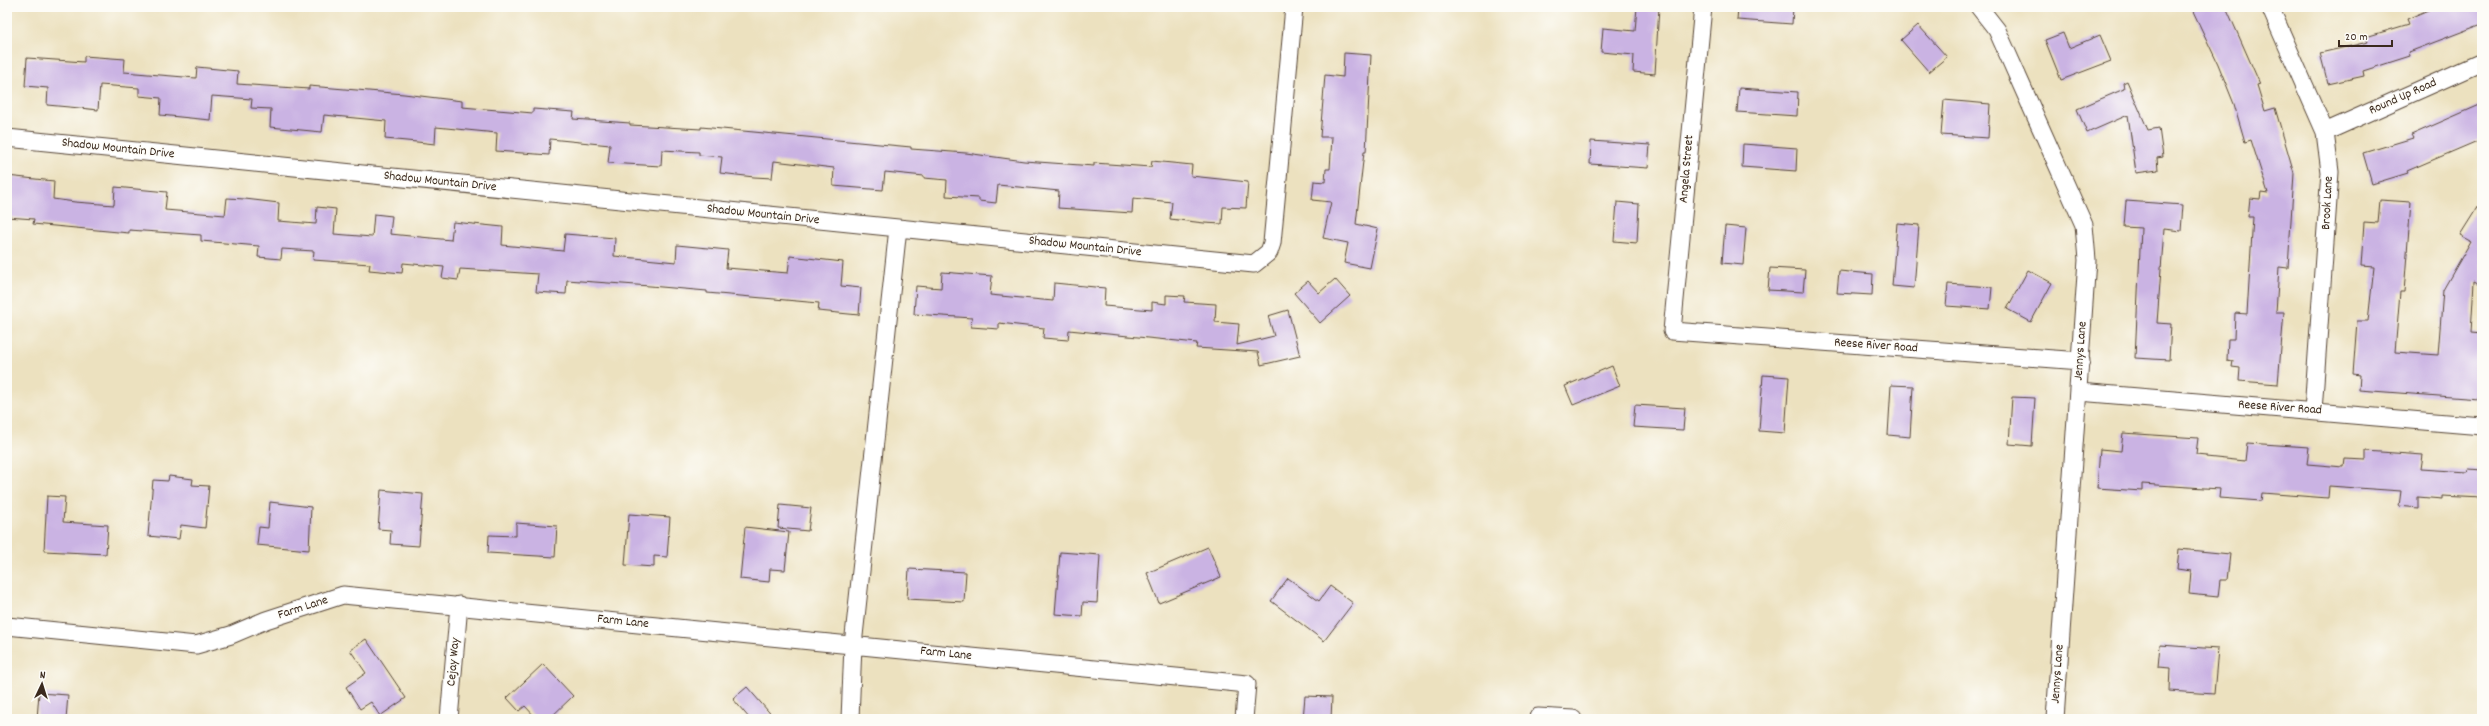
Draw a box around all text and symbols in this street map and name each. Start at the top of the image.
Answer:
scale bar [2339,22,2392,48]
text: 20 m [2345,29,2368,46]
street label: Round Up Road [2366,74,2440,120]
street label: Shadow Mountain Drive [61,134,176,164]
street label: Angela Street [1675,134,1699,204]
street label: Shadow Mountain Drive [383,167,498,197]
street label: Brook Lane [2317,175,2339,230]
street label: Shadow Mountain Drive [706,200,821,230]
street label: Shadow Mountain Drive [1028,232,1143,262]
street label: Jennys Lane [2069,320,2093,381]
street label: Reese River Road [1833,334,1919,358]
street label: Reese River Road [2237,396,2323,420]
street label: Farm Lane [275,591,331,625]
street label: Farm Lane [596,610,650,634]
street label: Cejay Way [442,636,466,687]
street label: Farm Lane [919,642,973,666]
street label: Jennys Lane [2046,643,2070,704]
north arrow [22,664,62,704]
text: N [39,668,46,684]

